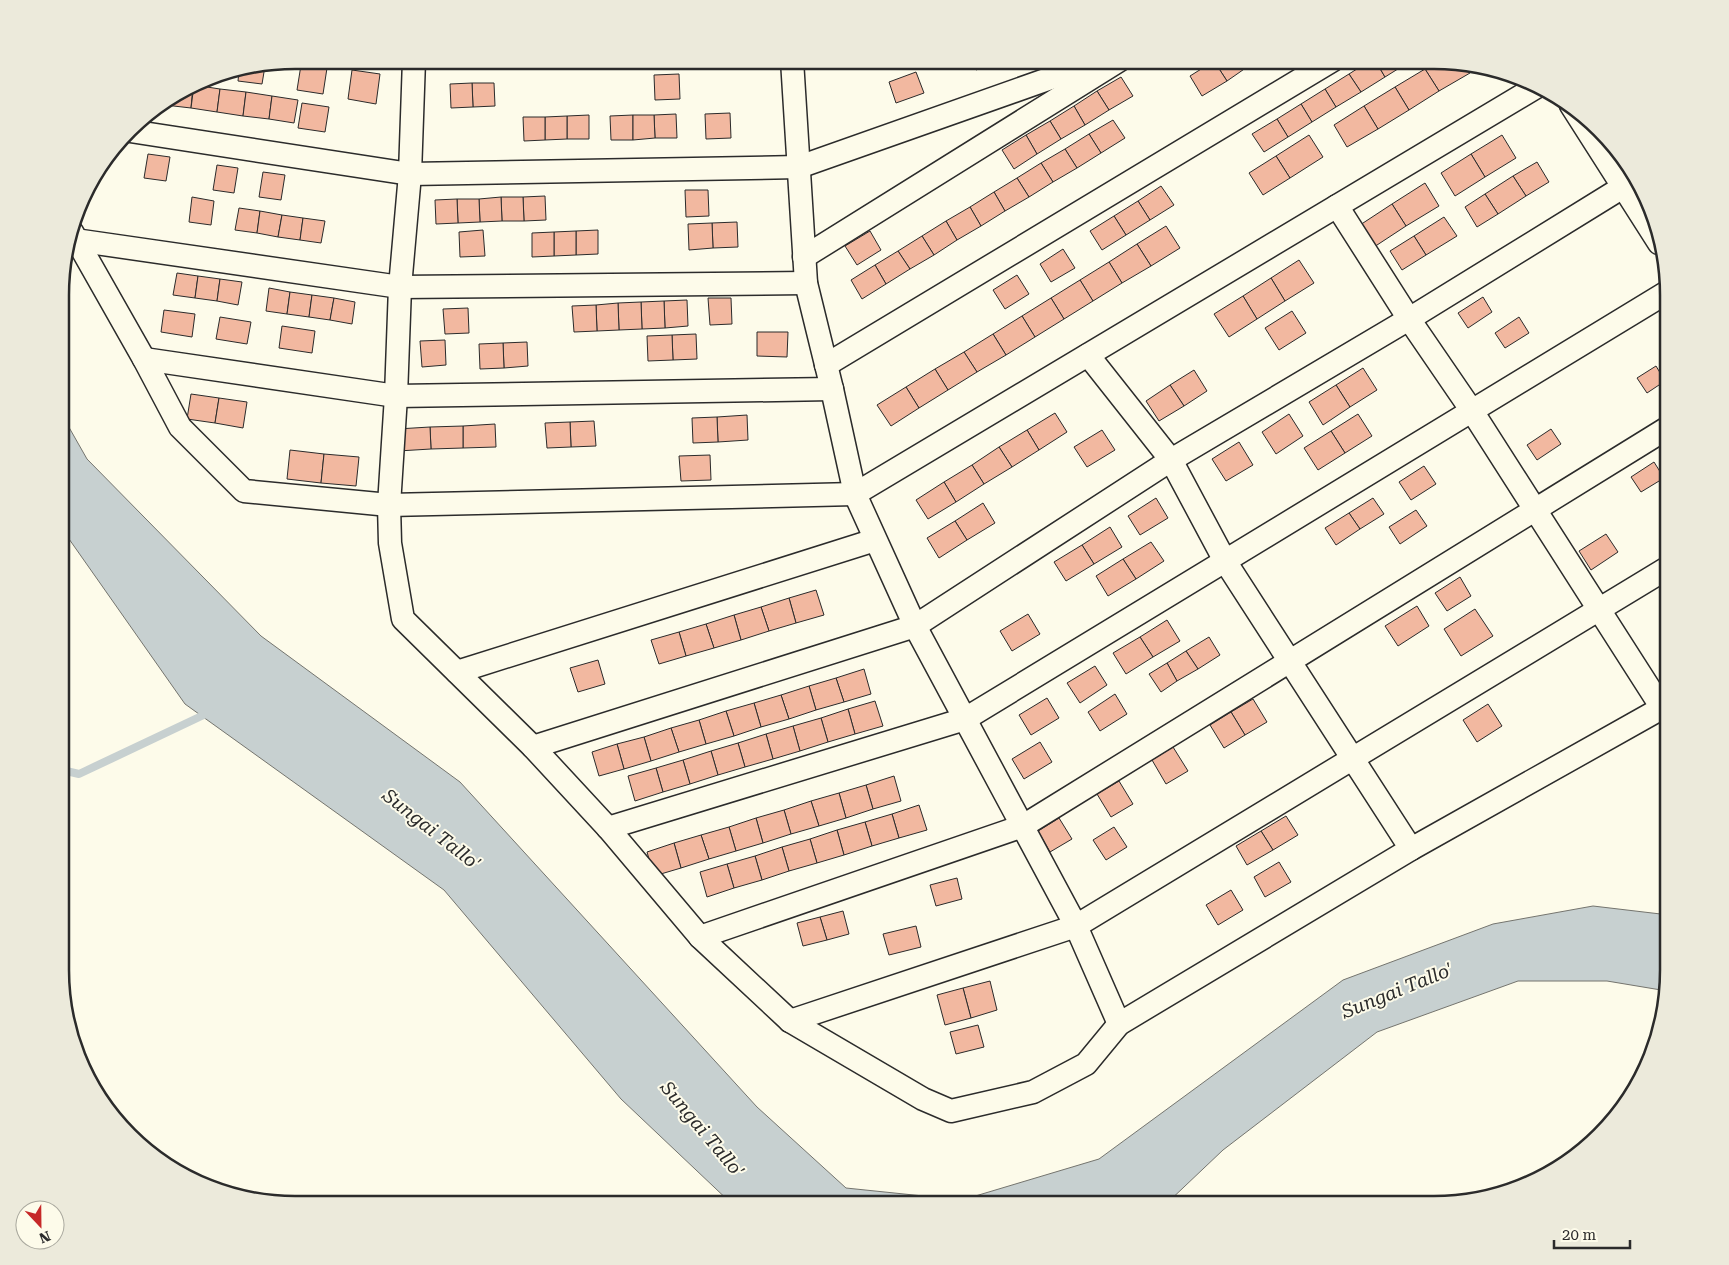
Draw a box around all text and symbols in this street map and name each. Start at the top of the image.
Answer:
water label: Sungai Tallo' [377,783,485,875]
water label: Sungai Tallo' [1337,958,1456,1024]
water label: Sungai Tallo' [655,1076,750,1182]
north arrow [15,1200,65,1250]
scale bar [1554,1218,1630,1250]
text: 20 m [1562,1226,1597,1244]
text: N [37,1228,53,1247]

